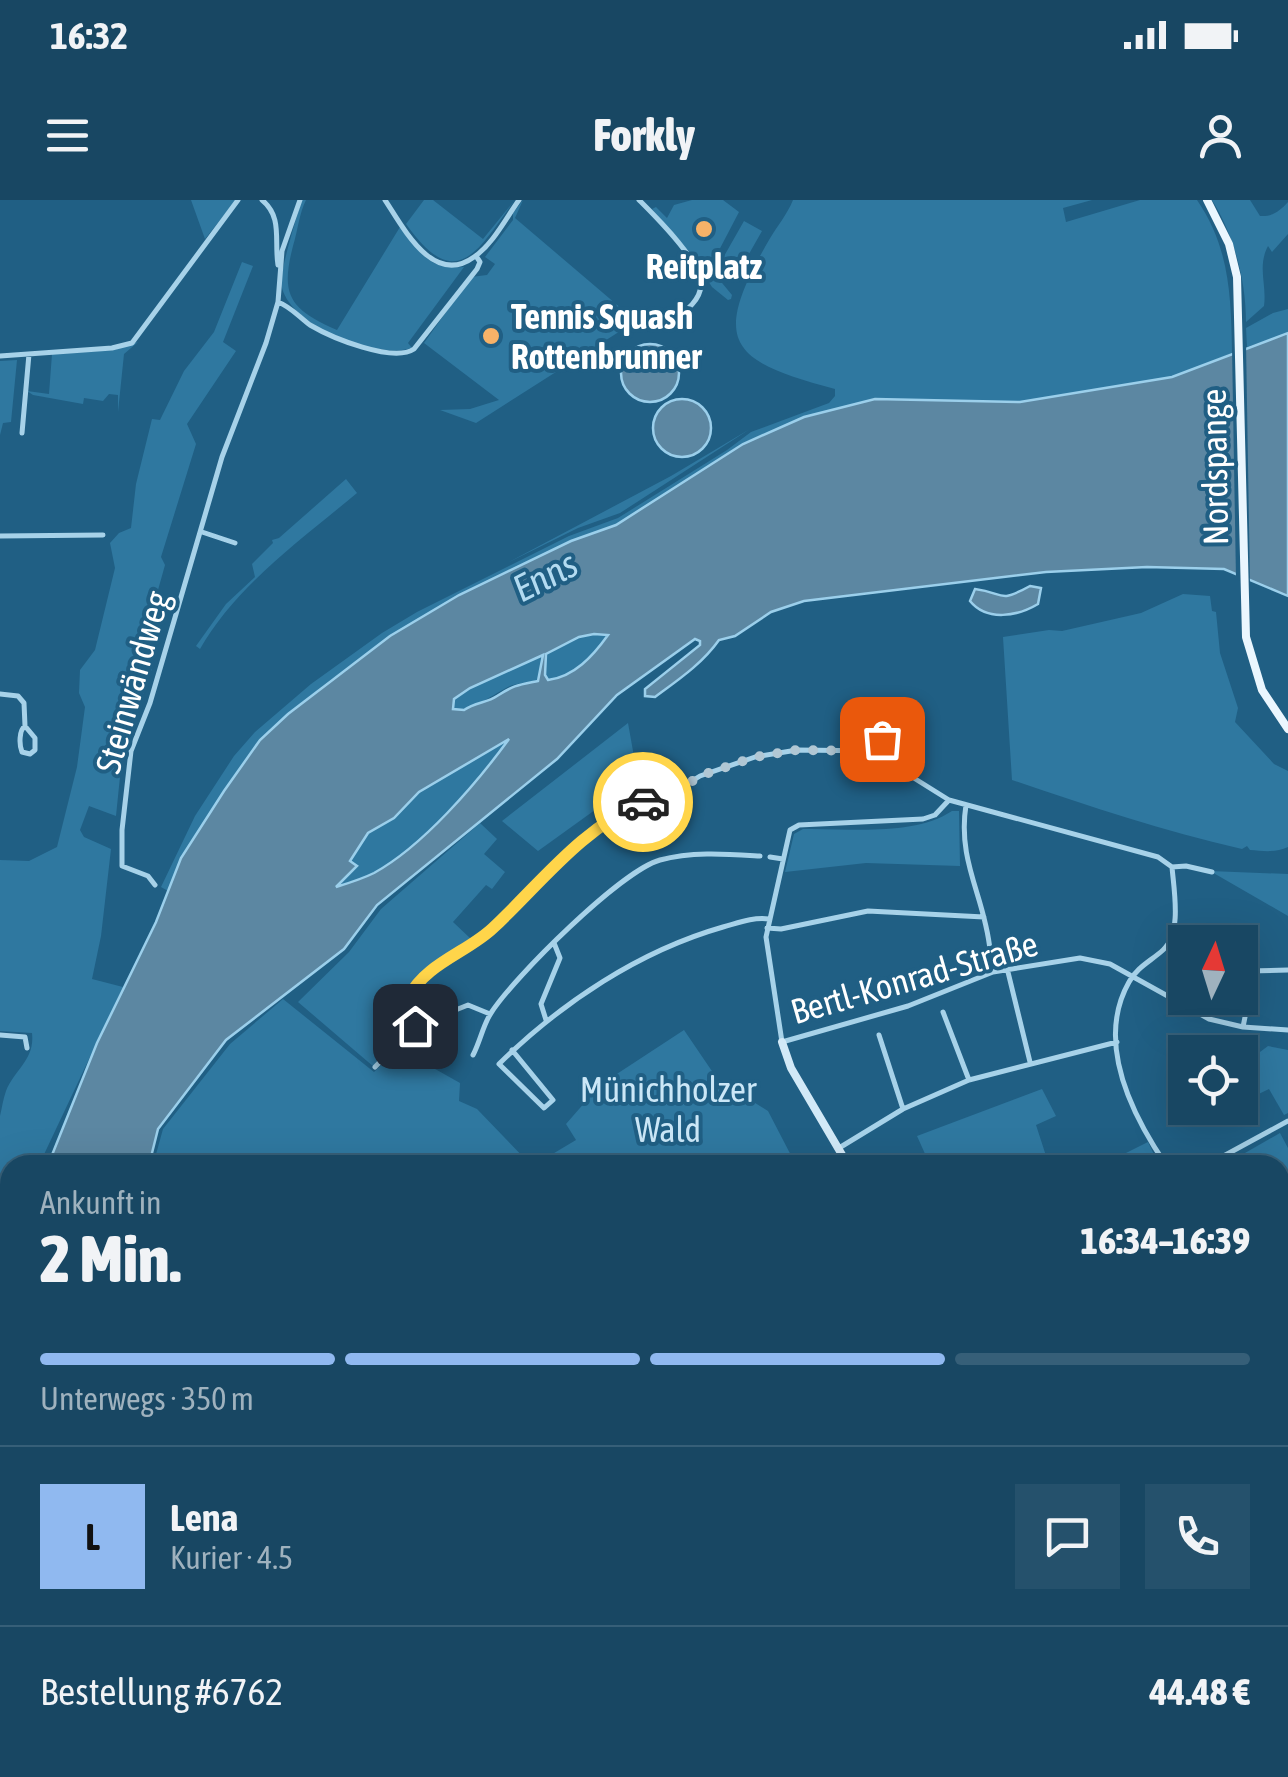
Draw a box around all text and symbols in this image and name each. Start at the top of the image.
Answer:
text: 16:32 [50,14,128,57]
icon: menu [40,108,95,163]
icon: person [1193,108,1248,163]
text: Forkly [593,109,695,161]
marker: Reitplatz [693,218,715,240]
place label: Reitplatz [646,246,763,286]
place label: Tennis Squash Rottenbrunner [511,296,702,376]
marker: Tennis Squash Rottenbrunner [480,325,502,347]
street label: Nordspange [1193,388,1235,546]
water label: Enns [506,542,584,610]
street label: Steinwändweg [87,587,177,777]
pin [840,697,925,782]
icon: bag [855,712,910,767]
courier [593,752,693,852]
icon: car [616,775,671,830]
street label: Bertl-Konrad-Straße [786,923,1042,1031]
north arrow [1168,925,1258,1015]
map controls [1168,925,1258,1125]
pin [373,984,458,1069]
icon: home [388,999,443,1054]
button: locate [1168,1035,1258,1125]
park label: Münichholzer Wald [580,1069,757,1149]
text: Ankunft in [40,1184,162,1221]
text: 16:34–16:39 [1080,1219,1250,1262]
text: 2 Min. [40,1221,181,1296]
text: Unterwegs · 350 m [40,1380,254,1417]
button: chat [1015,1484,1120,1589]
button: phone [1145,1484,1250,1589]
text: Lena [170,1496,238,1539]
text: L [85,1515,100,1558]
text: Kurier · 4.5 [170,1539,293,1576]
text: Bestellung #6762 [40,1670,283,1713]
text: 44.48 € [1149,1670,1250,1713]

